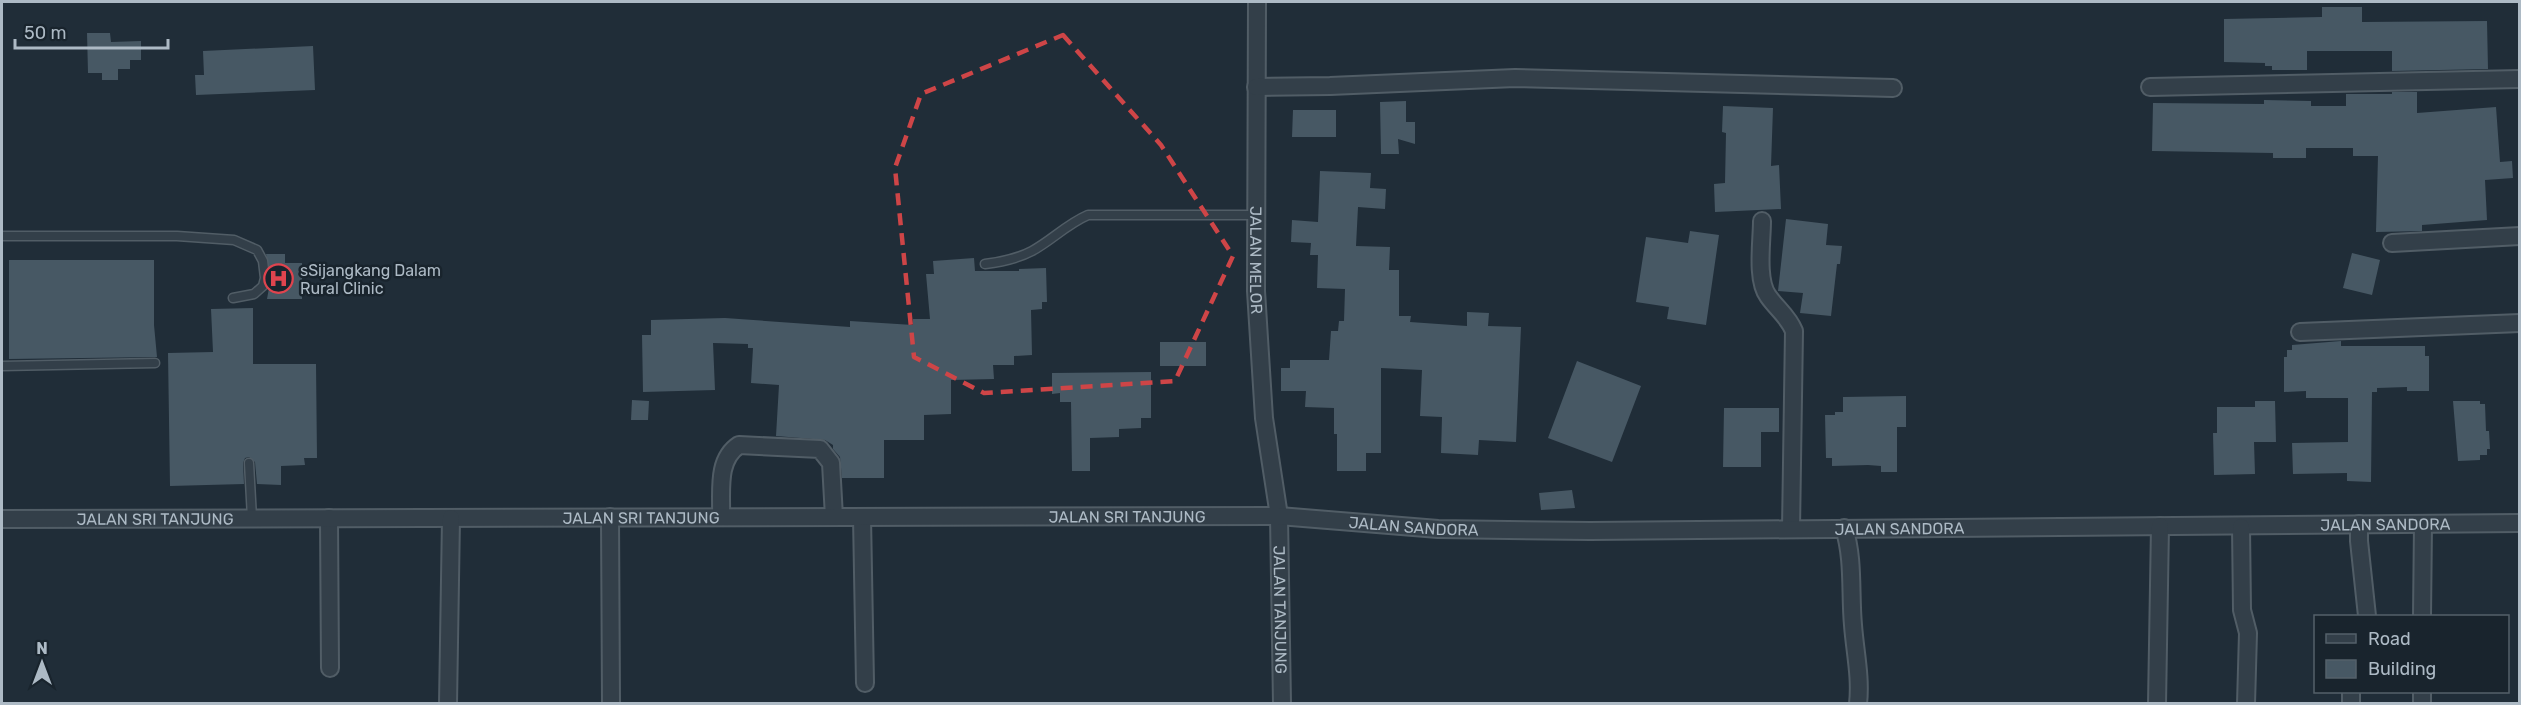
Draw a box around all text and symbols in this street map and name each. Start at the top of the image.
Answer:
scale bar [15,12,168,50]
text: 50 m [24,22,67,44]
street label: JALAN MELOR [1246,206,1266,315]
place label: sSijangkang Dalam Rural Clinic [300,261,441,298]
hospital icon: sSijangkang Dalam Rural Clinic [263,263,295,295]
street label: JALAN SRI TANJUNG [1048,507,1206,527]
street label: JALAN SRI TANJUNG [562,508,720,528]
street label: JALAN SRI TANJUNG [76,509,234,529]
street label: JALAN SANDORA [1348,513,1479,540]
street label: JALAN SANDORA [2320,515,2451,535]
street label: JALAN SANDORA [1834,519,1965,539]
street label: JALAN TANJUNG [1269,545,1291,674]
legend [2314,615,2509,693]
text: Road [2368,628,2411,650]
north arrow [12,633,72,693]
text: N [36,639,48,658]
text: Building [2368,658,2436,680]

